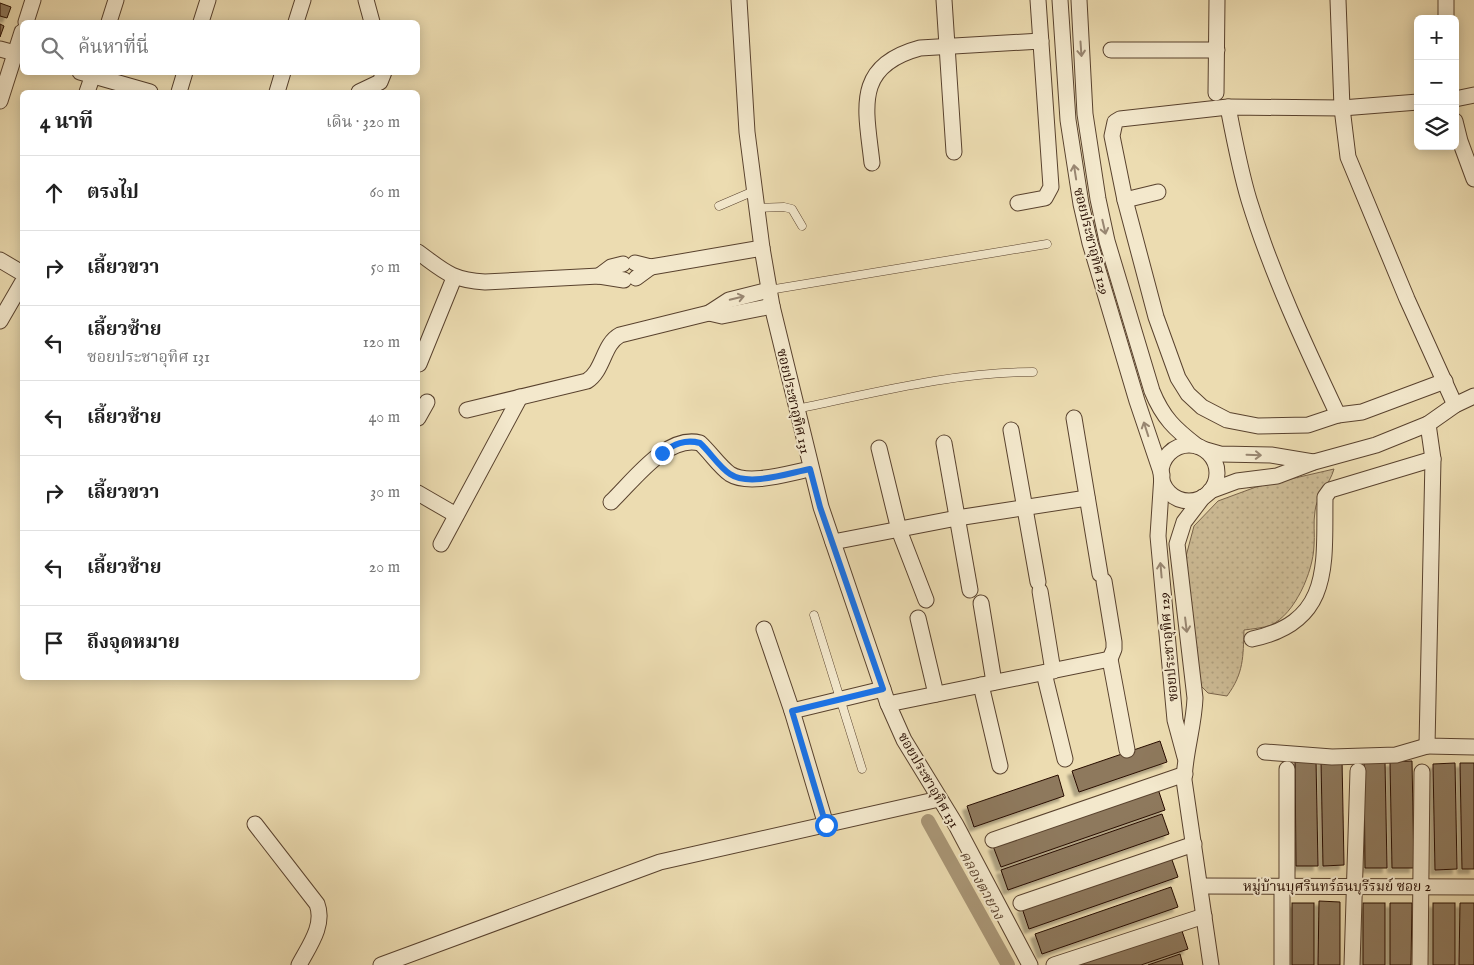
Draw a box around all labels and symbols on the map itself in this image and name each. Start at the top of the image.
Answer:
one-way arrow [1077,40,1086,56]
one-way arrow [1070,164,1080,180]
street label: ซอยประชาอุทิศ 129 [1069,186,1113,297]
one-way arrow [1100,218,1109,234]
one-way arrow [729,293,745,302]
street label: ซอยประชาอุทิศ 131 [772,347,814,456]
one-way arrow [1141,422,1150,438]
route end [651,442,674,465]
one-way arrow [1246,450,1262,459]
one-way arrow [1157,562,1166,578]
street label: ซอยประชาอุทิศ 129 [1155,591,1183,702]
one-way arrow [1181,617,1191,633]
street label: ซอยประชาอุทิศ 131 [893,729,963,832]
route start [815,814,838,837]
water label: คลองตายวง [955,847,1009,923]
street label: หมู่บ้านบุศรินทร์ธนบุรีรมย์ ซอย 2 [1243,877,1431,896]

